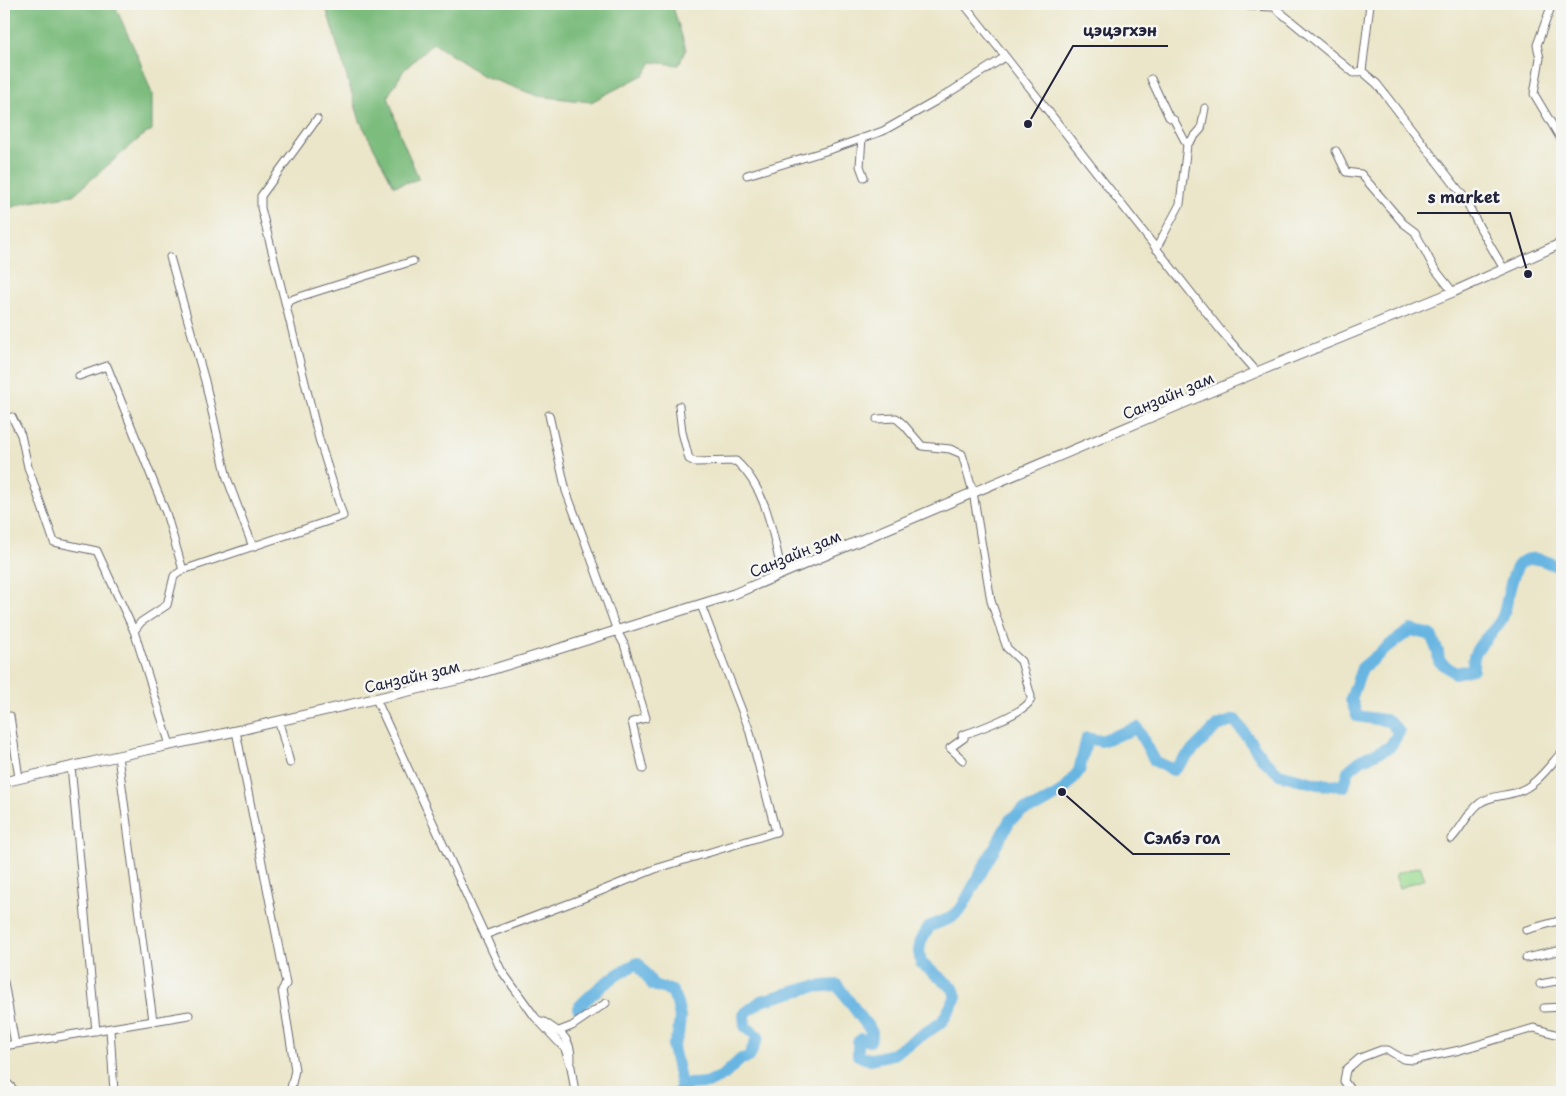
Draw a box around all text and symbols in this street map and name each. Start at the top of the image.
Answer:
callout: цэцэгхэн [1073,15,1168,46]
text: цэцэгхэн [1083,17,1157,41]
callout: s market [1417,182,1510,213]
text: s market [1428,184,1501,208]
street label: Санзайн зам [1119,365,1217,425]
street label: Санзайн зам [746,523,844,583]
street label: Санзайн зам [362,654,462,698]
callout: Сэлбэ гол [1133,823,1230,854]
text: Сэлбэ гол [1144,825,1221,849]

